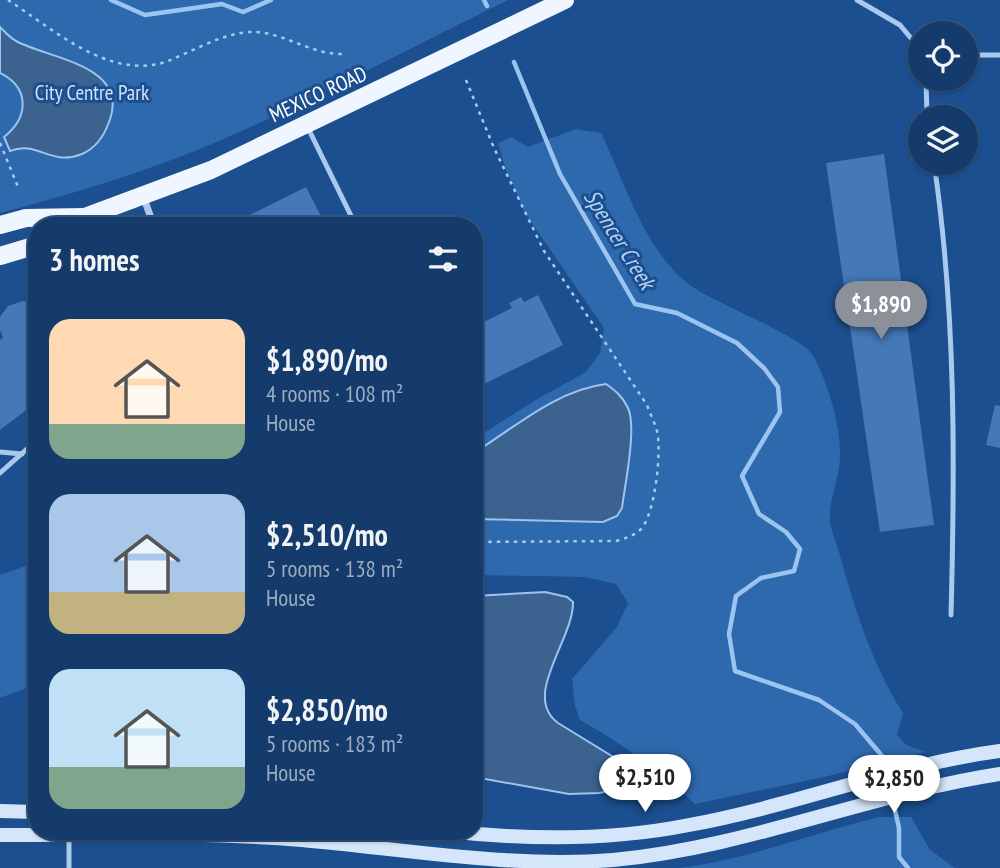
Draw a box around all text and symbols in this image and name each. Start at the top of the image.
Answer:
map controls [908,21,978,175]
button: locate [908,21,978,91]
street label: MEXICO ROAD [265,60,371,128]
park label: City Centre Park [35,79,149,106]
button: layers [908,105,978,175]
water label: Spencer Creek [578,184,664,297]
text: 3 homes [49,240,140,279]
icon: filters [424,240,462,278]
pin: $1,890 [824,282,938,341]
text: $1,890 [851,289,911,318]
text: $1,890/mo [266,340,388,379]
icon: home [105,347,189,431]
text: 4 rooms · 108 m² [266,379,403,408]
text: House [266,408,316,437]
text: $2,510/mo [266,515,388,554]
icon: home [105,522,189,606]
text: 5 rooms · 138 m² [266,554,403,583]
text: House [266,583,316,612]
text: $2,850/mo [266,690,388,729]
icon: home [105,697,189,781]
text: 5 rooms · 183 m² [266,729,403,758]
pin: $2,510 [588,754,702,814]
pin: $2,850 [837,756,951,815]
text: House [266,758,316,787]
text: $2,510 [615,762,675,791]
text: $2,850 [864,763,924,792]

